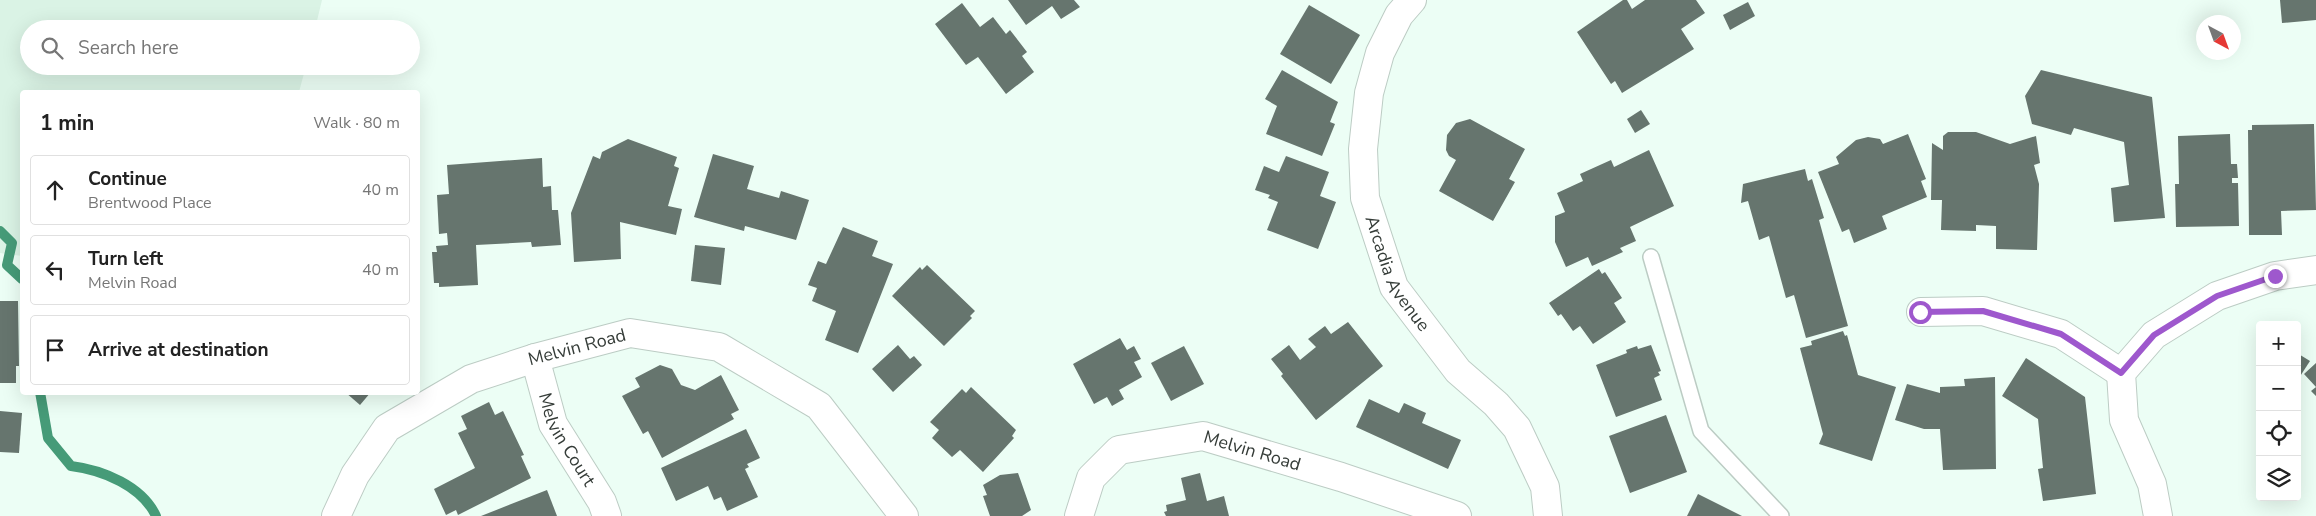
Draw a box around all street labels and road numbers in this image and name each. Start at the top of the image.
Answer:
street label: Arcadia Avenue [1360,212,1436,336]
street label: Melvin Road [525,323,628,371]
street label: Melvin Court [533,390,601,491]
street label: Melvin Road [1201,425,1304,476]

